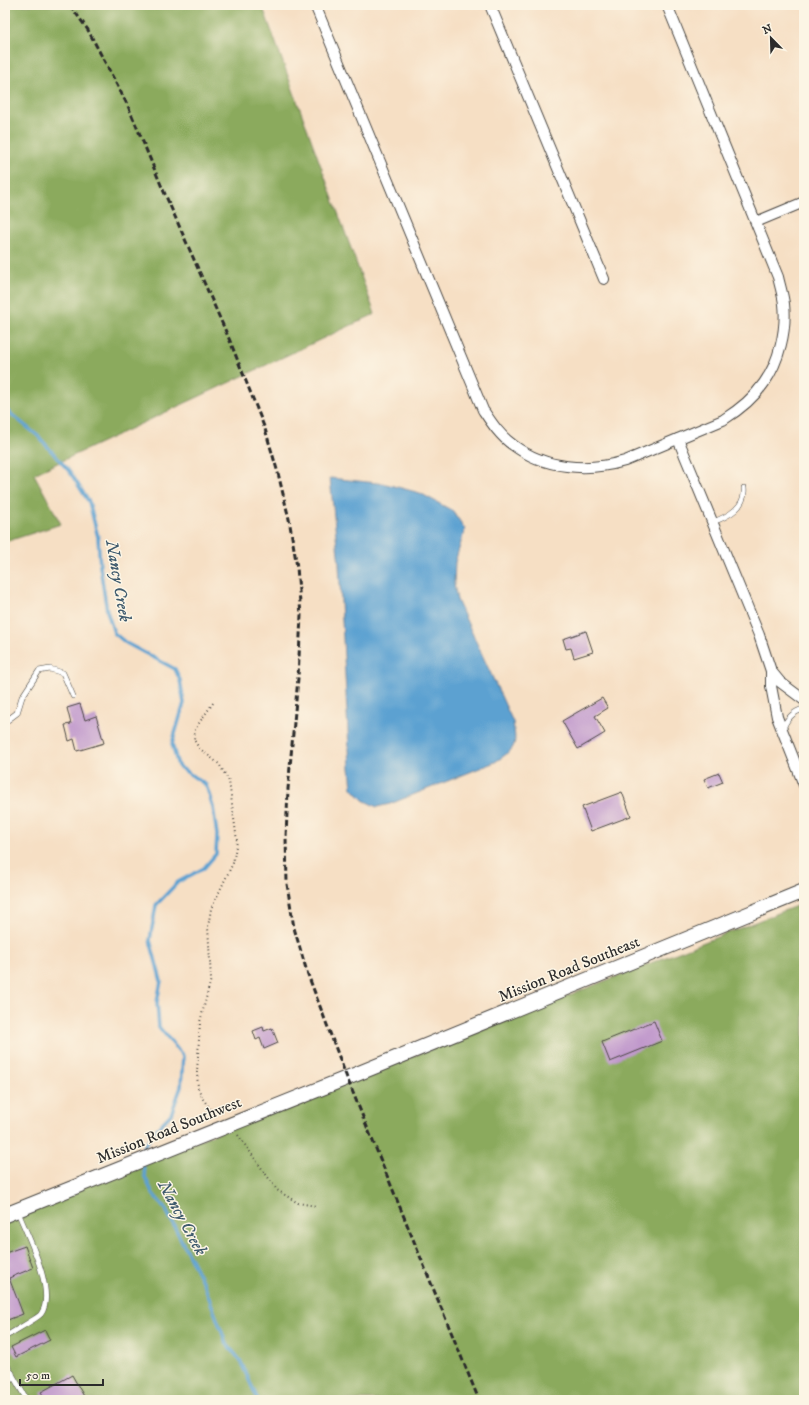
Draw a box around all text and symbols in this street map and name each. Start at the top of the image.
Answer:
north arrow [751,18,791,58]
text: N [761,22,774,38]
water label: Nancy Creek [100,538,136,624]
street label: Mission Road Southeast [495,931,643,1007]
street label: Mission Road Southwest [94,1092,244,1168]
water label: Nancy Creek [152,1176,212,1260]
scale bar [20,1361,103,1387]
text: 50 m [26,1368,50,1383]

